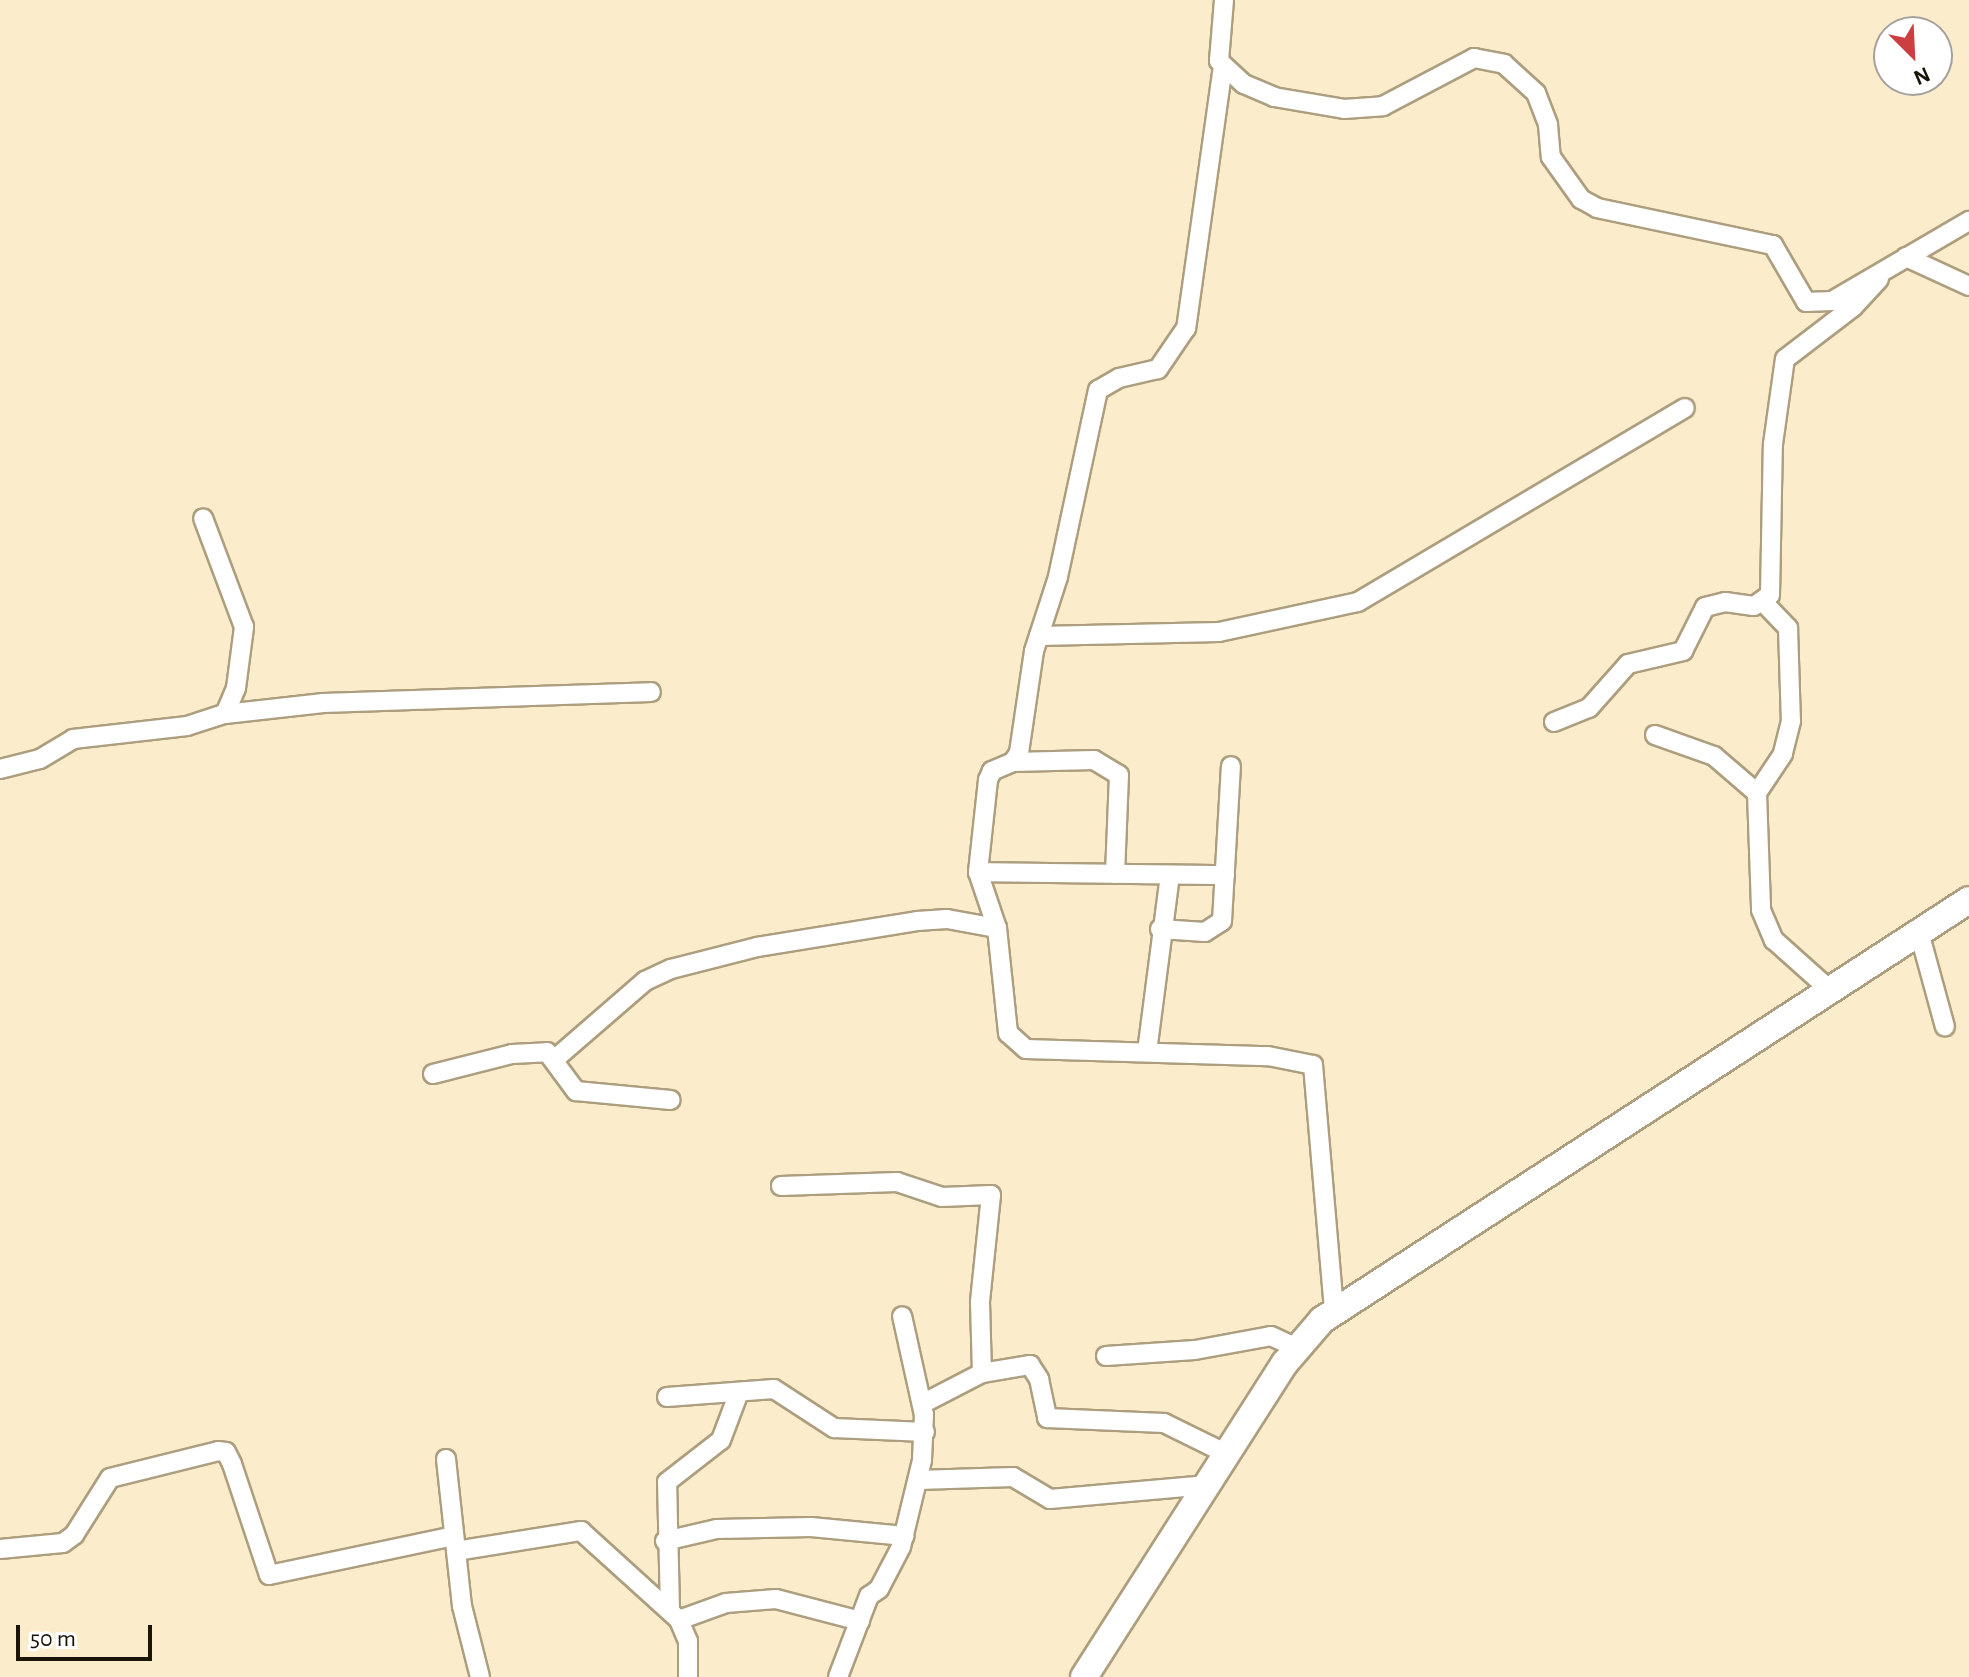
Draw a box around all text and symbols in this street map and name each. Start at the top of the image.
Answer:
north arrow [1873,16,1953,96]
text: N [1910,63,1933,89]
scale bar [20,1609,156,1659]
text: 50 m [30,1627,76,1651]

